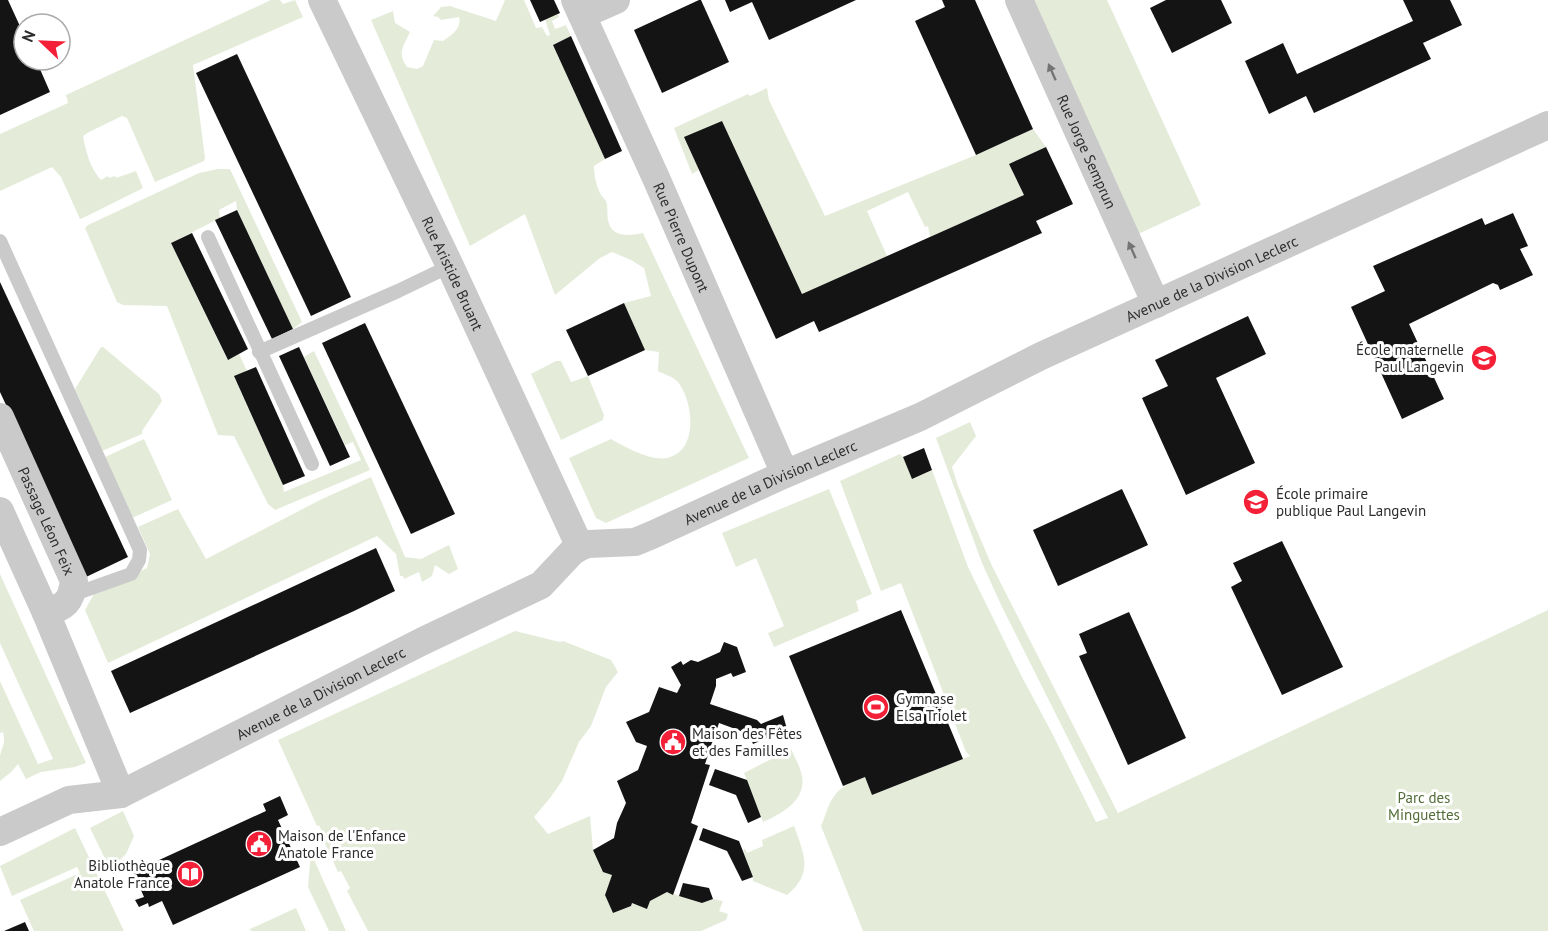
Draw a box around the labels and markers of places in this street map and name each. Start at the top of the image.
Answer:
place label: École maternelle Paul Langevin [1356,340,1464,376]
school or university icon: École maternelle Paul Langevin [1469,343,1499,373]
place label: École primaire publique Paul Langevin [1276,484,1426,520]
school or university icon: École primaire publique Paul Langevin [1241,487,1271,517]
place label: Gymnase Elsa Triolet [896,689,967,725]
sports icon: Gymnase Elsa Triolet [861,692,891,722]
place label: Maison des Fêtes et des Familles [692,724,802,760]
public building icon: Maison des Fêtes et des Familles [658,727,688,757]
place label: Maison de l'Enfance Anatole France [278,826,406,862]
public building icon: Maison de l'Enfance Anatole France [244,829,274,859]
place label: Bibliothèque Anatole France [74,856,170,892]
library icon: Bibliothèque Anatole France [175,859,205,889]

